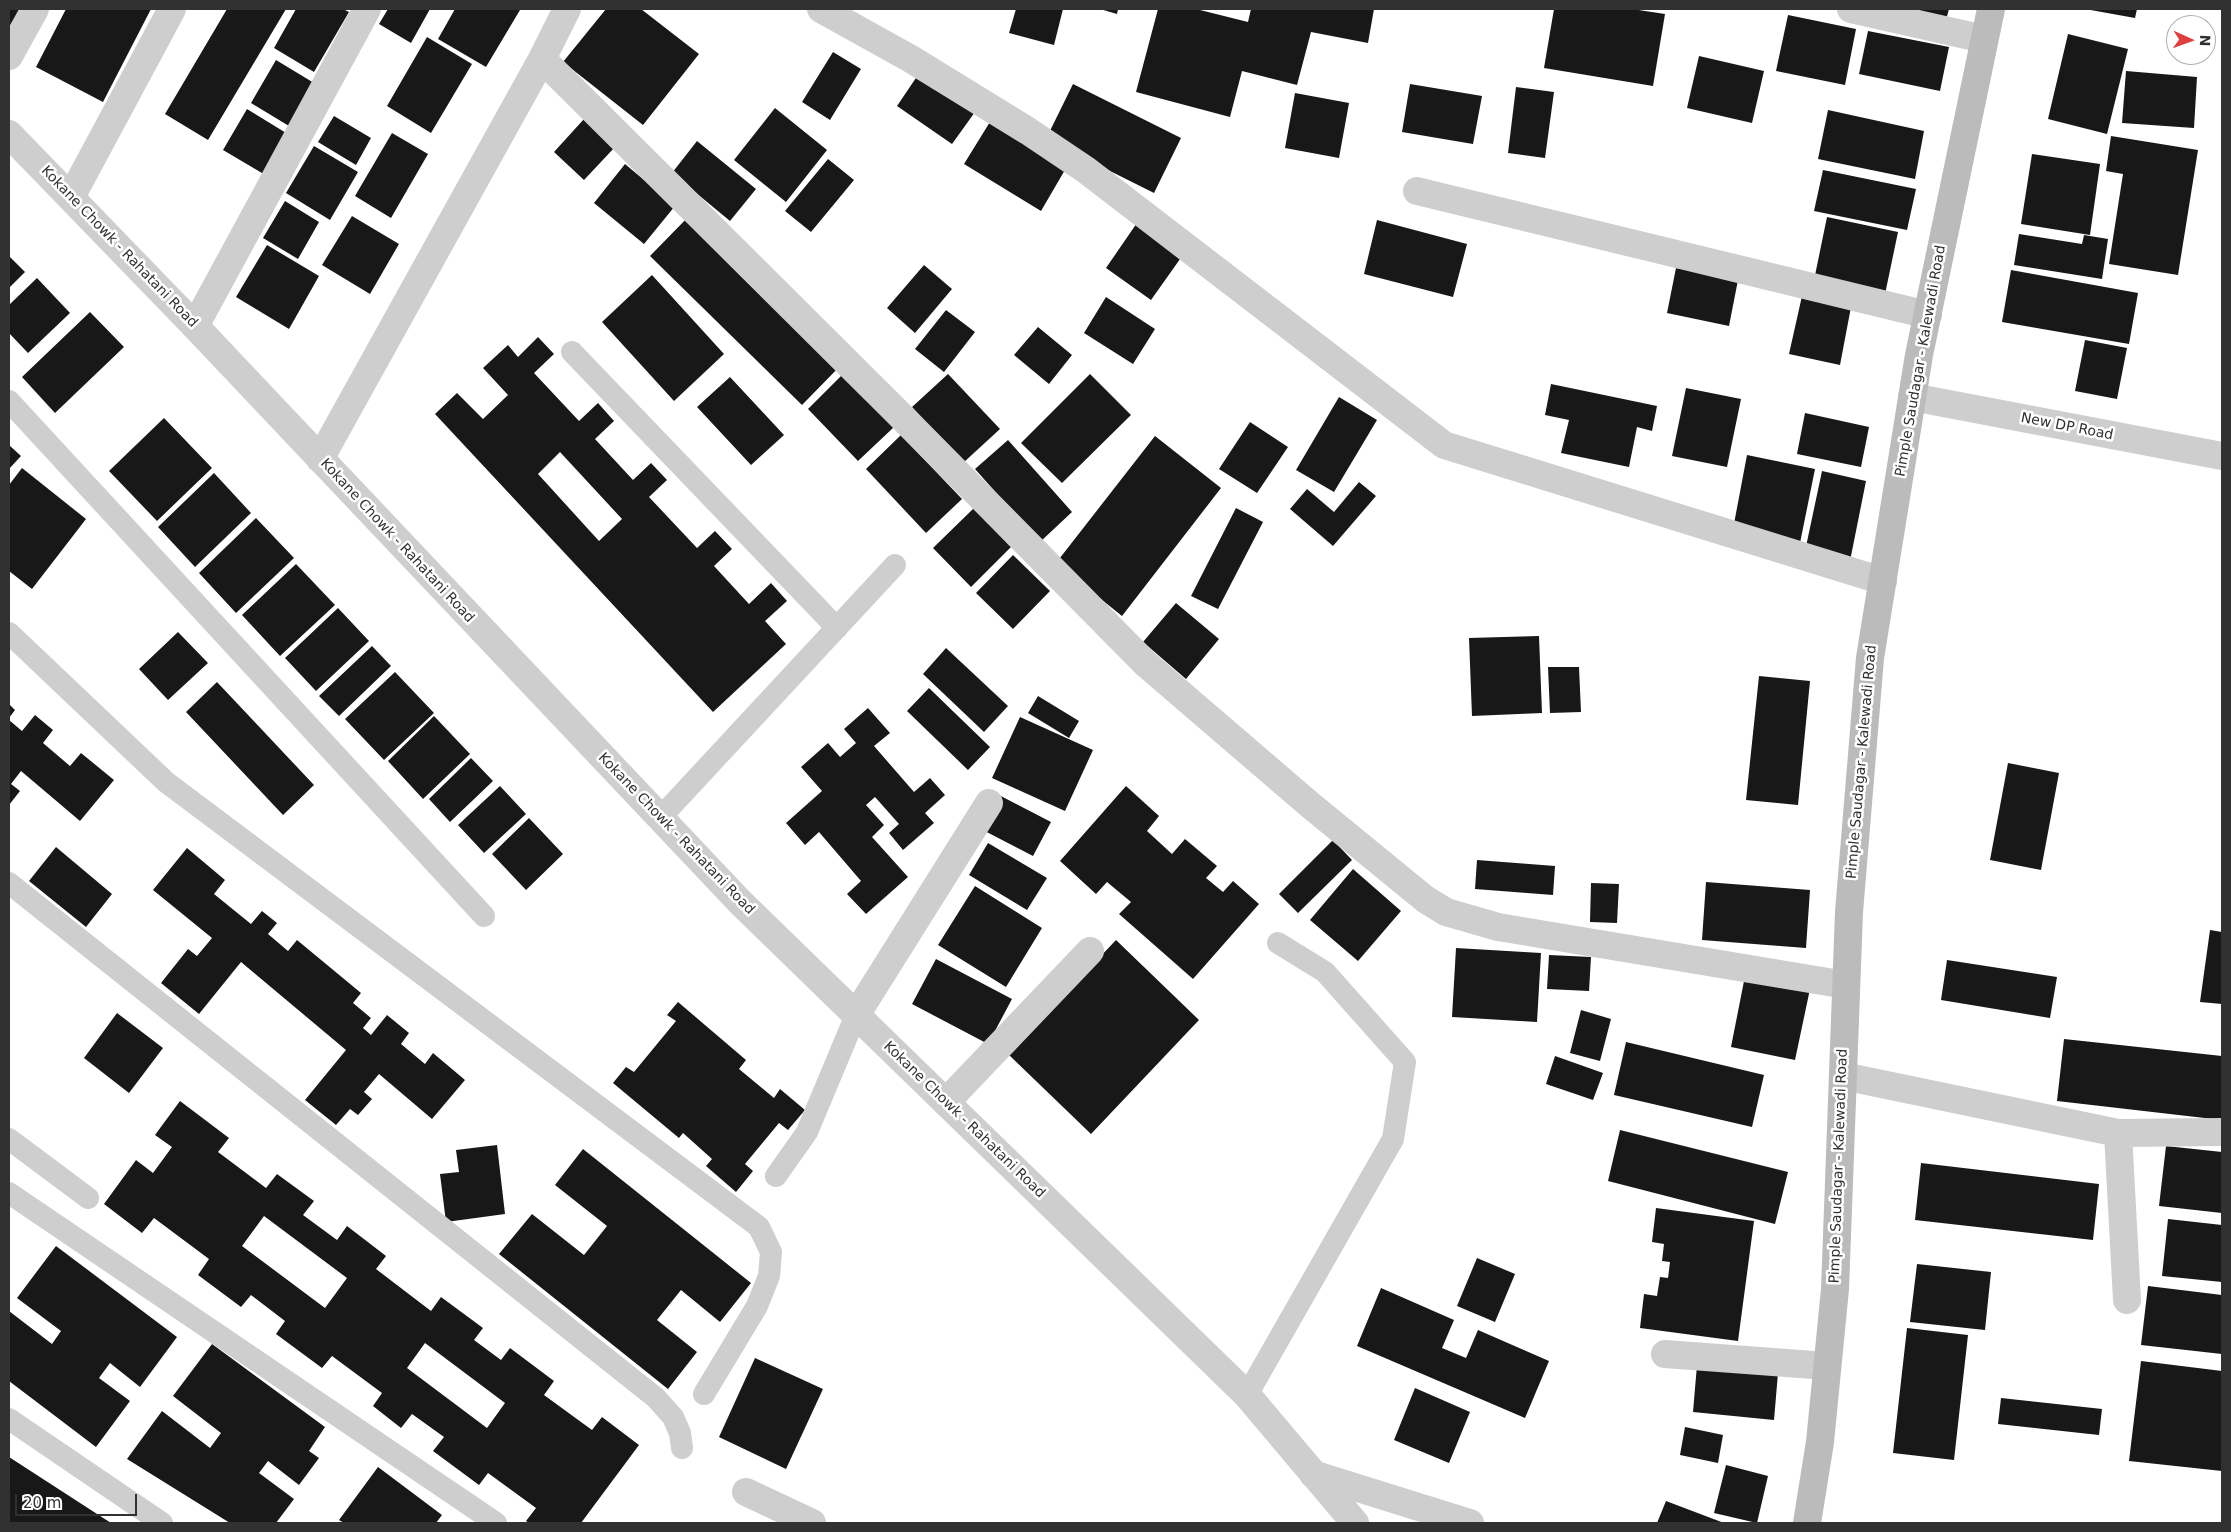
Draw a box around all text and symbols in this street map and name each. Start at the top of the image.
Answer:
north arrow [2166,15,2216,65]
text: N [2197,34,2213,47]
street label: Kokane Chowk - Rahatani Road [37,163,201,331]
street label: Pimple Saudagar - Kalewadi Road [1892,244,1950,478]
street label: New DP Road [2019,410,2115,444]
street label: Kokane Chowk - Rahatani Road [317,456,477,626]
street label: Pimple Saudagar - Kalewadi Road [1843,644,1881,880]
street label: Kokane Chowk - Rahatani Road [594,750,758,918]
street label: Kokane Chowk - Rahatani Road [880,1038,1048,1202]
street label: Pimple Saudagar - Kalewadi Road [1827,1048,1851,1284]
scale bar [18,1484,140,1516]
text: 20 m [23,1494,61,1512]

